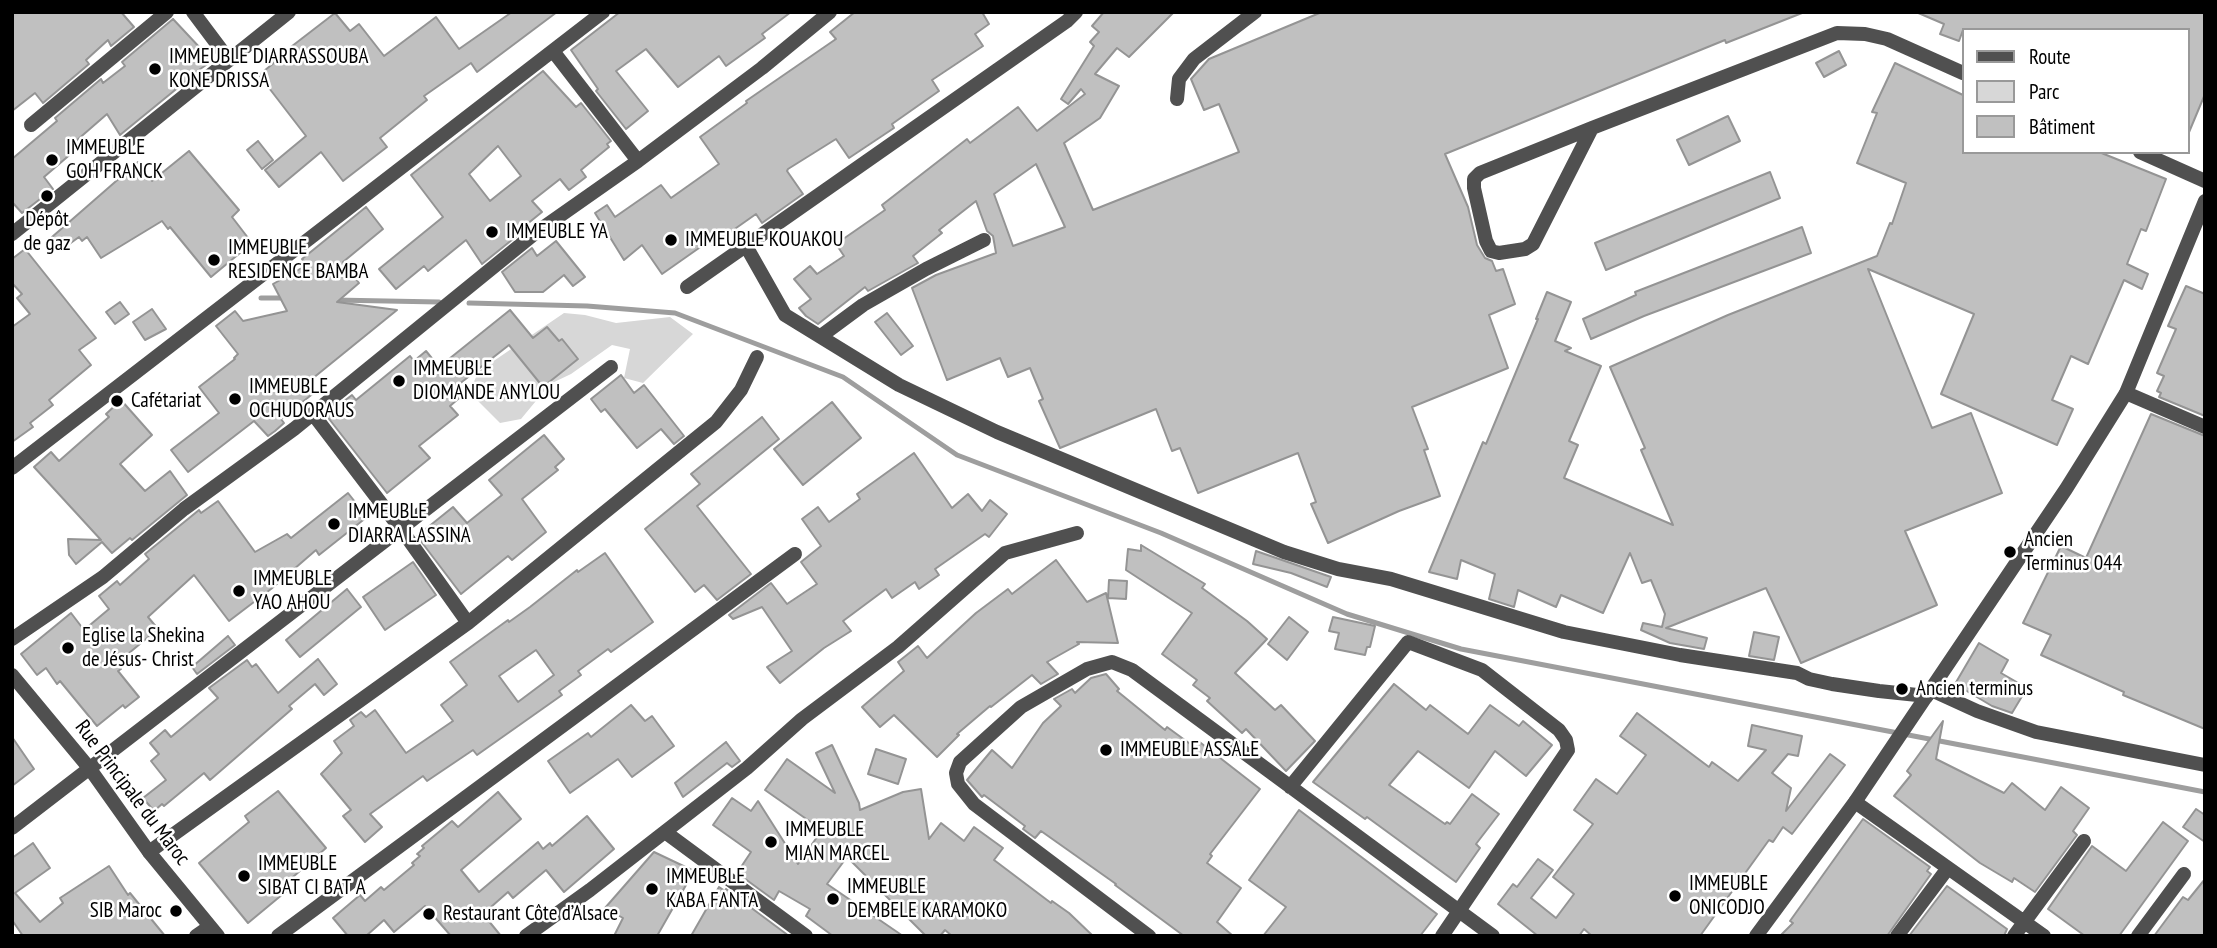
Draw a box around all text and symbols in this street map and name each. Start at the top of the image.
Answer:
legend [1962,28,2189,154]
text: Route [2029,43,2071,70]
place label: IMMEUBLE DIARRASSOUBA KONE DRISSA [169,44,368,94]
marker: IMMEUBLE DIARRASSOUBA KONE DRISSA [147,61,163,77]
text: Parc [2029,78,2060,105]
text: Bâtiment [2029,113,2095,140]
place label: IMMEUBLE GOH FRANCK [66,135,163,185]
marker: IMMEUBLE GOH FRANCK [44,152,60,168]
marker: Dépôt de gaz [39,188,55,204]
place label: Dépôt de gaz [23,207,71,257]
place label: IMMEUBLE YA [506,219,608,245]
marker: IMMEUBLE YA [484,224,500,240]
place label: IMMEUBLE KOUAKOU [685,227,843,253]
marker: IMMEUBLE KOUAKOU [663,232,679,248]
place label: IMMEUBLE RESIDENCE BAMBA [228,235,368,285]
marker: IMMEUBLE RESIDENCE BAMBA [206,252,222,268]
place label: IMMEUBLE DIOMANDE ANYLOU [413,356,560,406]
marker: IMMEUBLE DIOMANDE ANYLOU [391,373,407,389]
place label: IMMEUBLE OCHUDORAUS [249,374,354,424]
place label: Cafétariat [131,388,201,414]
marker: IMMEUBLE OCHUDORAUS [227,391,243,407]
marker: Cafétariat [109,393,125,409]
place label: IMMEUBLE DIARRA LASSINA [348,499,471,549]
marker: IMMEUBLE DIARRA LASSINA [326,516,342,532]
place label: Ancien Terminus 044 [2024,527,2122,577]
marker: Ancien Terminus 044 [2002,544,2018,560]
place label: IMMEUBLE YAO AHOU [253,566,332,616]
marker: IMMEUBLE YAO AHOU [231,583,247,599]
place label: Eglise la Shekina de Jésus- Christ [82,623,205,673]
marker: Eglise la Shekina de Jésus- Christ [60,640,76,656]
place label: Ancien terminus [1916,676,2033,702]
marker: Ancien terminus [1894,681,1910,697]
street label: Rue Principale du Maroc [69,716,195,870]
place label: IMMEUBLE ASSALE [1120,737,1259,763]
marker: IMMEUBLE ASSALE [1098,742,1114,758]
place label: IMMEUBLE MIAN MARCEL [785,817,889,867]
marker: IMMEUBLE MIAN MARCEL [763,834,779,850]
place label: IMMEUBLE SIBAT CI BAT A [258,851,366,901]
place label: IMMEUBLE KABA FANTA [666,864,758,914]
marker: IMMEUBLE SIBAT CI BAT A [236,868,252,884]
place label: IMMEUBLE ONICODJO [1689,871,1768,921]
place label: IMMEUBLE DEMBELE KARAMOKO [847,874,1007,924]
marker: IMMEUBLE KABA FANTA [644,881,660,897]
marker: IMMEUBLE ONICODJO [1667,888,1683,904]
marker: IMMEUBLE DEMBELE KARAMOKO [825,891,841,907]
place label: SIB Maroc [90,898,162,924]
place label: Restaurant Côte d’Alsace [443,901,618,927]
marker: SIB Maroc [168,903,184,919]
marker: Restaurant Côte d’Alsace [421,906,437,922]

